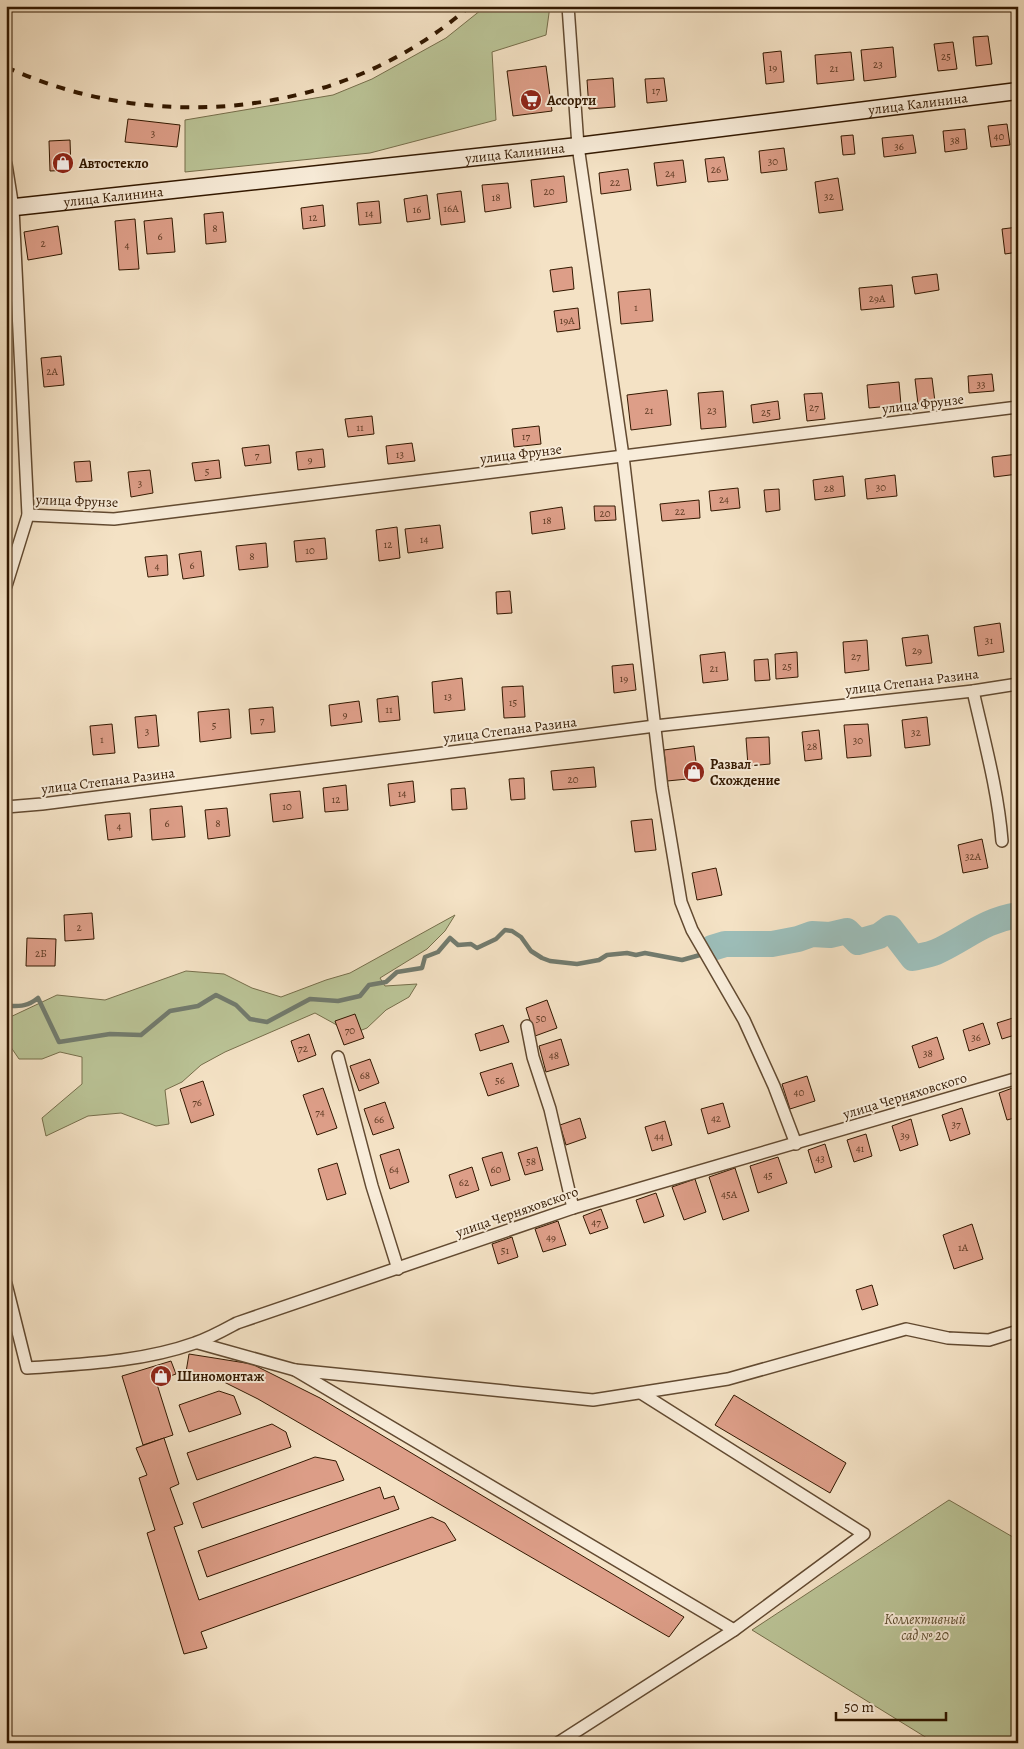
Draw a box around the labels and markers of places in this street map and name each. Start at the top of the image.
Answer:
supermarket icon: Ассорти [519,88,543,112]
place label: Ассорти [546,91,596,110]
shop icon: Автостекло [51,151,75,175]
place label: Автостекло [78,154,149,173]
place label: Развал - Схождение [710,755,781,790]
shop icon: Развал - Схождение [682,760,706,784]
shop icon: Шиномонтаж [149,1364,173,1388]
place label: Шиномонтаж [177,1367,264,1386]

